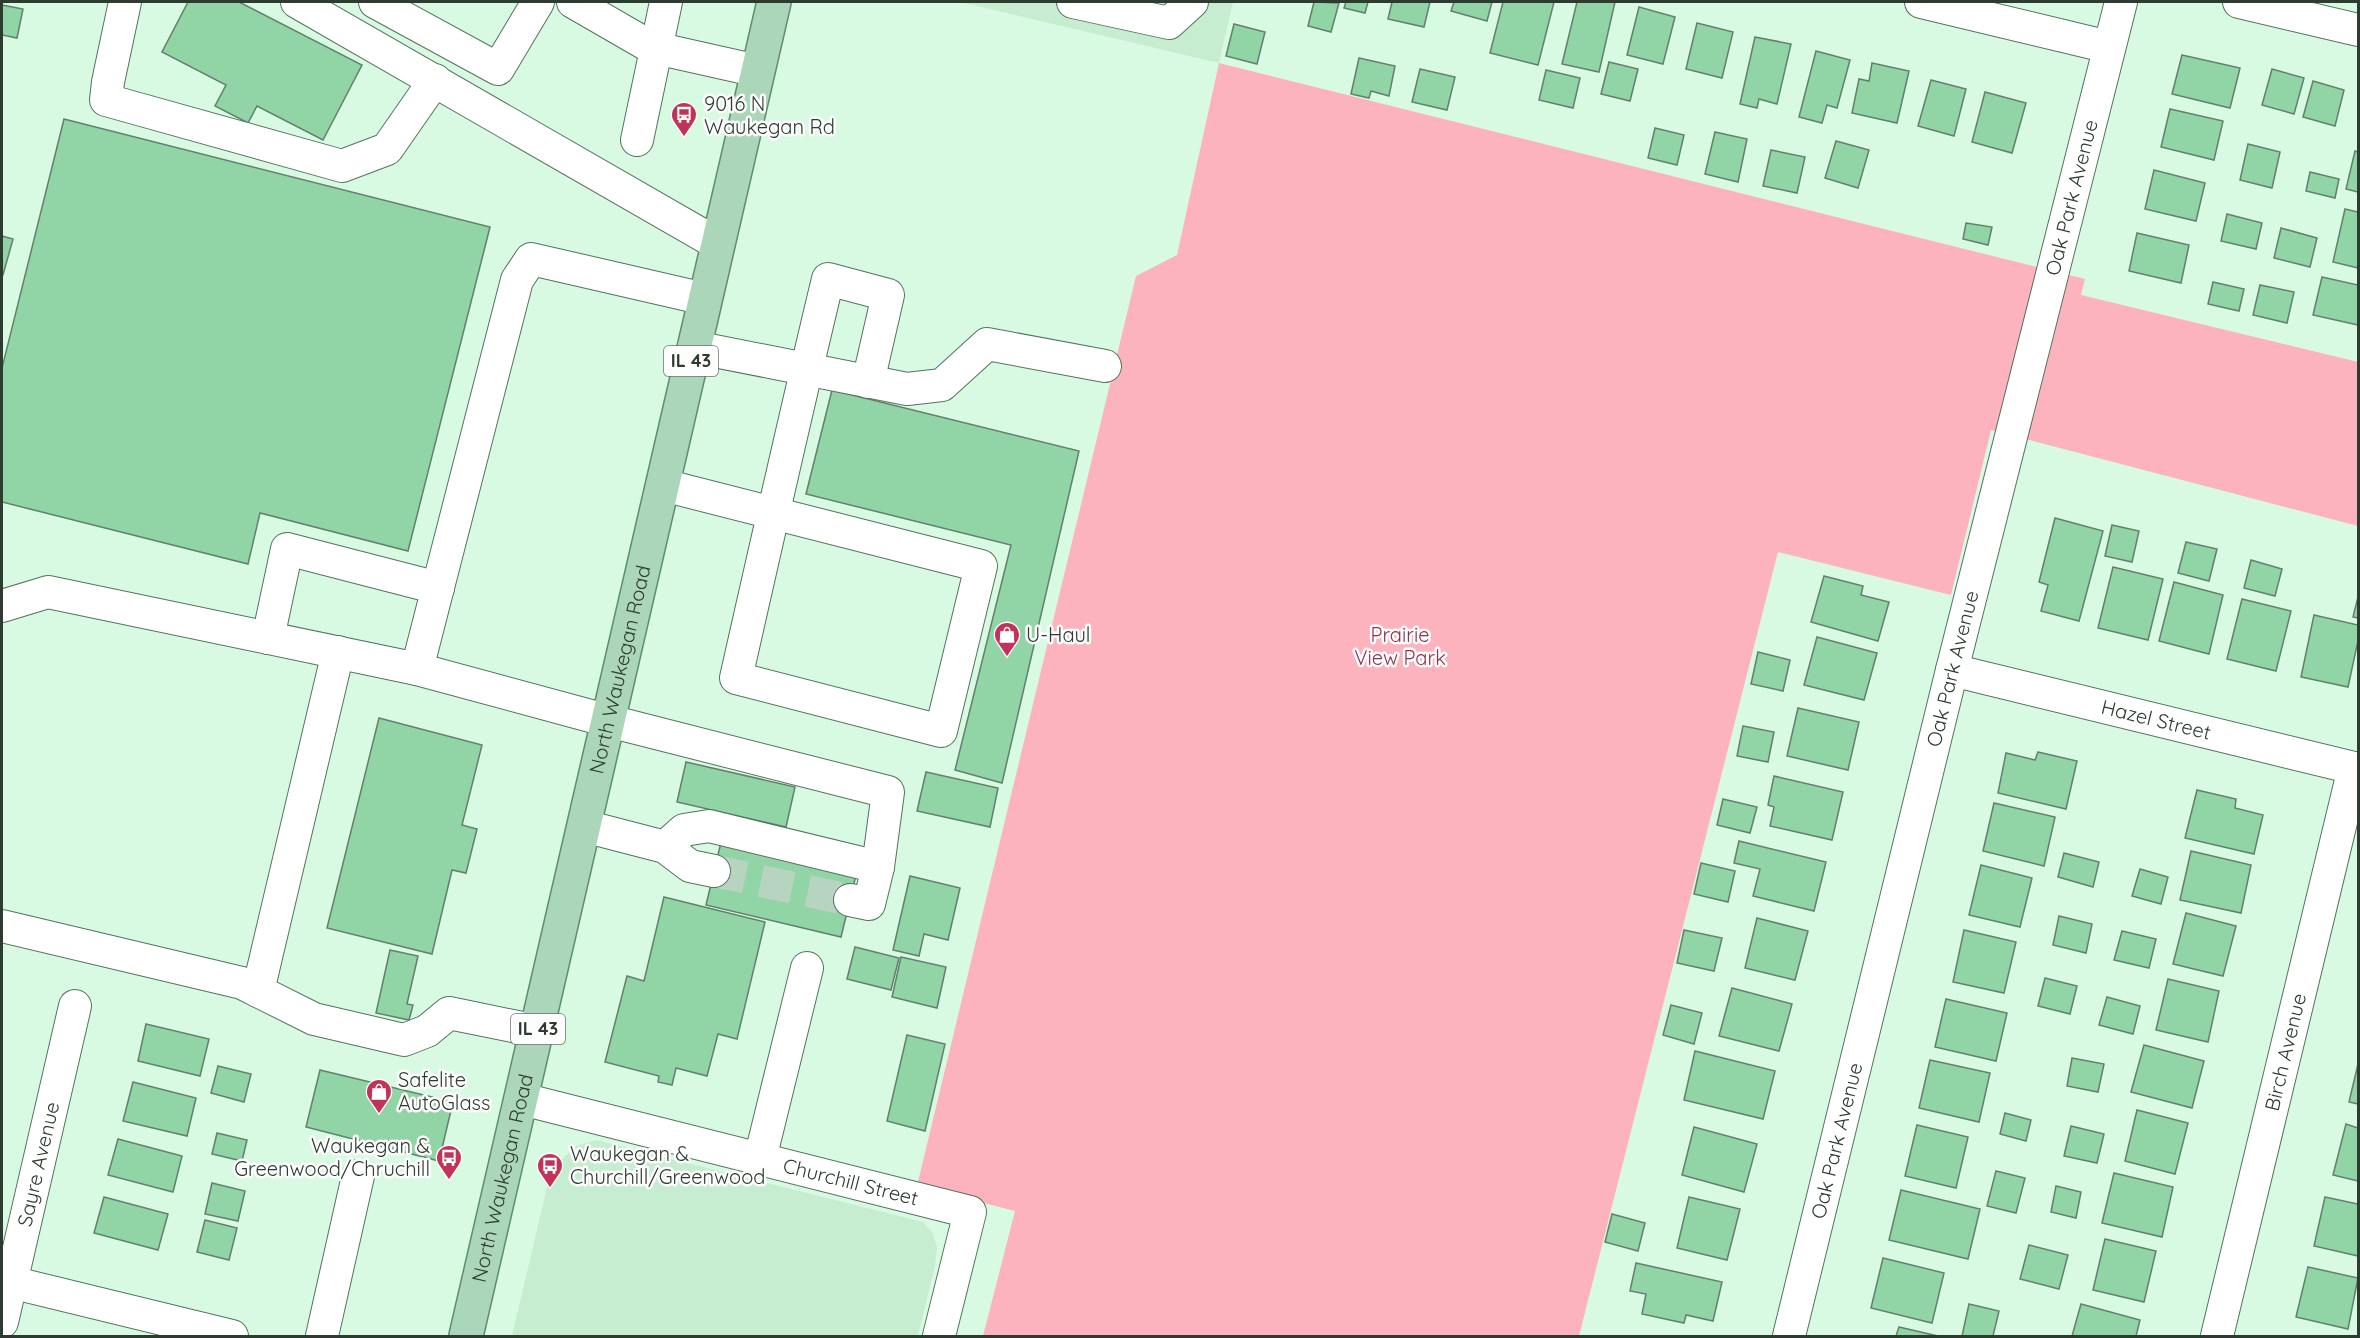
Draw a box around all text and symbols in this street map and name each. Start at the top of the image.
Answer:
place label: 9016 N Waukegan Rd [704,91,835,139]
bus stop icon: 9016 N Waukegan Rd [669,100,699,138]
street label: Oak Park Avenue [2039,117,2103,278]
road number: IL 43 [664,346,718,376]
street label: North Waukegan Road [583,563,656,776]
street label: Oak Park Avenue [1921,588,1984,749]
shop icon: U-Haul [992,620,1022,658]
place label: U-Haul [1026,622,1090,647]
park label: Prairie View Park [1354,622,1446,670]
street label: Hazel Street [2099,694,2214,745]
street label: Birch Avenue [2259,991,2311,1113]
road number: IL 43 [511,1014,565,1044]
street label: Oak Park Avenue [1805,1060,1867,1221]
place label: Safelite AutoGlass [398,1067,490,1115]
street label: North Waukegan Road [466,1071,538,1285]
shop icon: Safelite AutoGlass [364,1077,394,1115]
street label: Sayre Avenue [11,1099,64,1229]
place label: Waukegan & Greenwood/Chruchill [234,1133,430,1181]
place label: Waukegan & Churchill/Greenwood [570,1141,765,1189]
bus stop icon: Waukegan & Greenwood/Chruchill [434,1143,464,1181]
bus stop icon: Waukegan & Churchill/Greenwood [535,1151,565,1189]
street label: Churchill Street [781,1152,921,1211]

